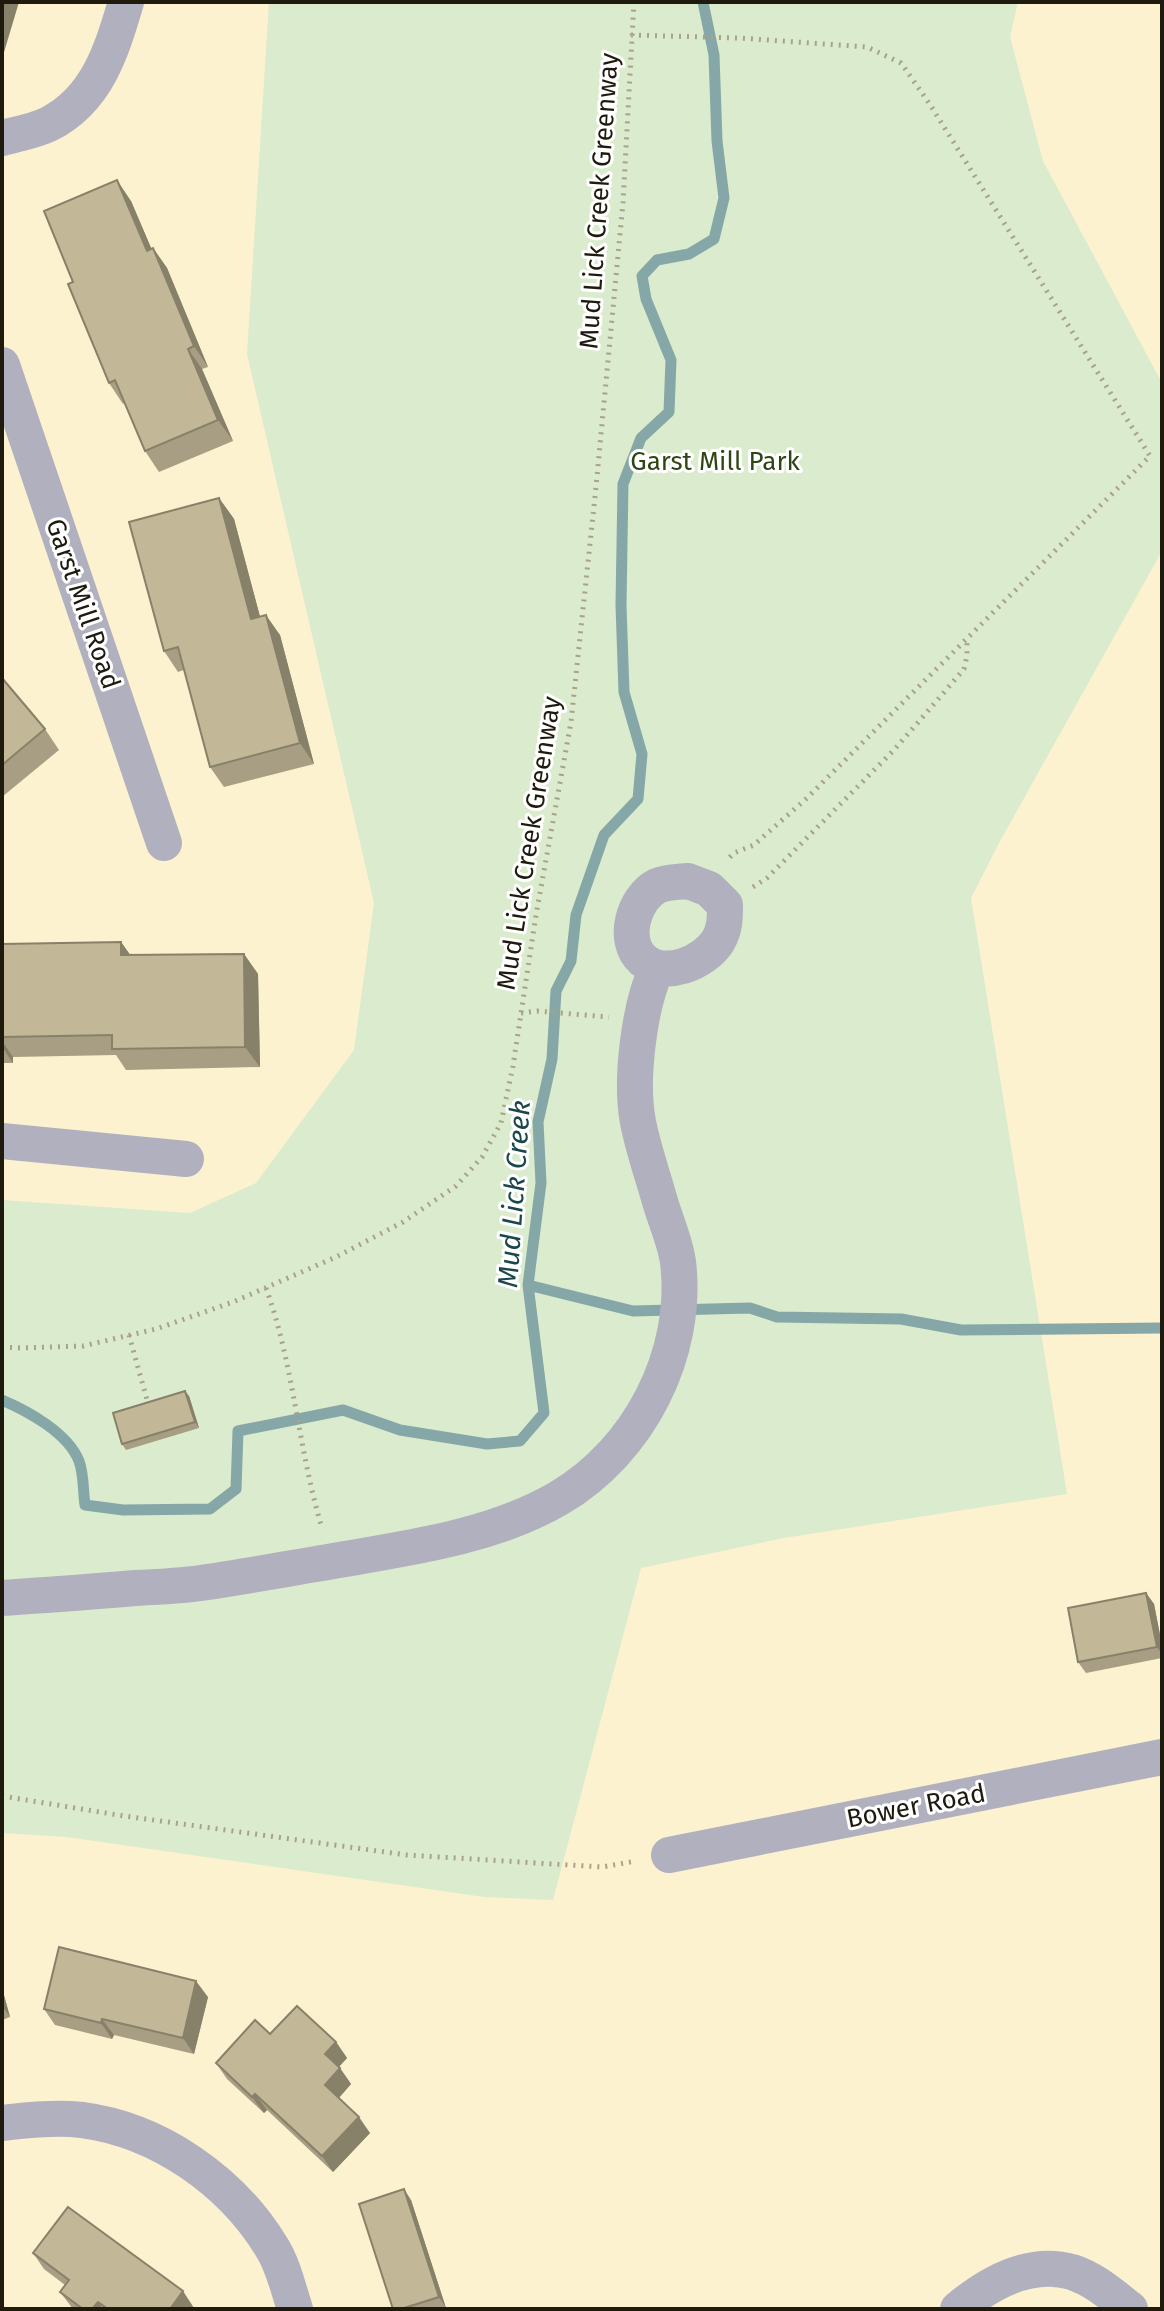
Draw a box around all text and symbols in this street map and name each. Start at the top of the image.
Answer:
street label: Mud Lick Creek Greenway [573,52,625,350]
park label: Garst Mill Park [630,446,800,477]
street label: Garst Mill Road [39,515,127,693]
street label: Mud Lick Creek Greenway [490,694,568,992]
water label: Mud Lick Creek [491,1099,537,1289]
street label: Bower Road [844,1777,988,1835]

